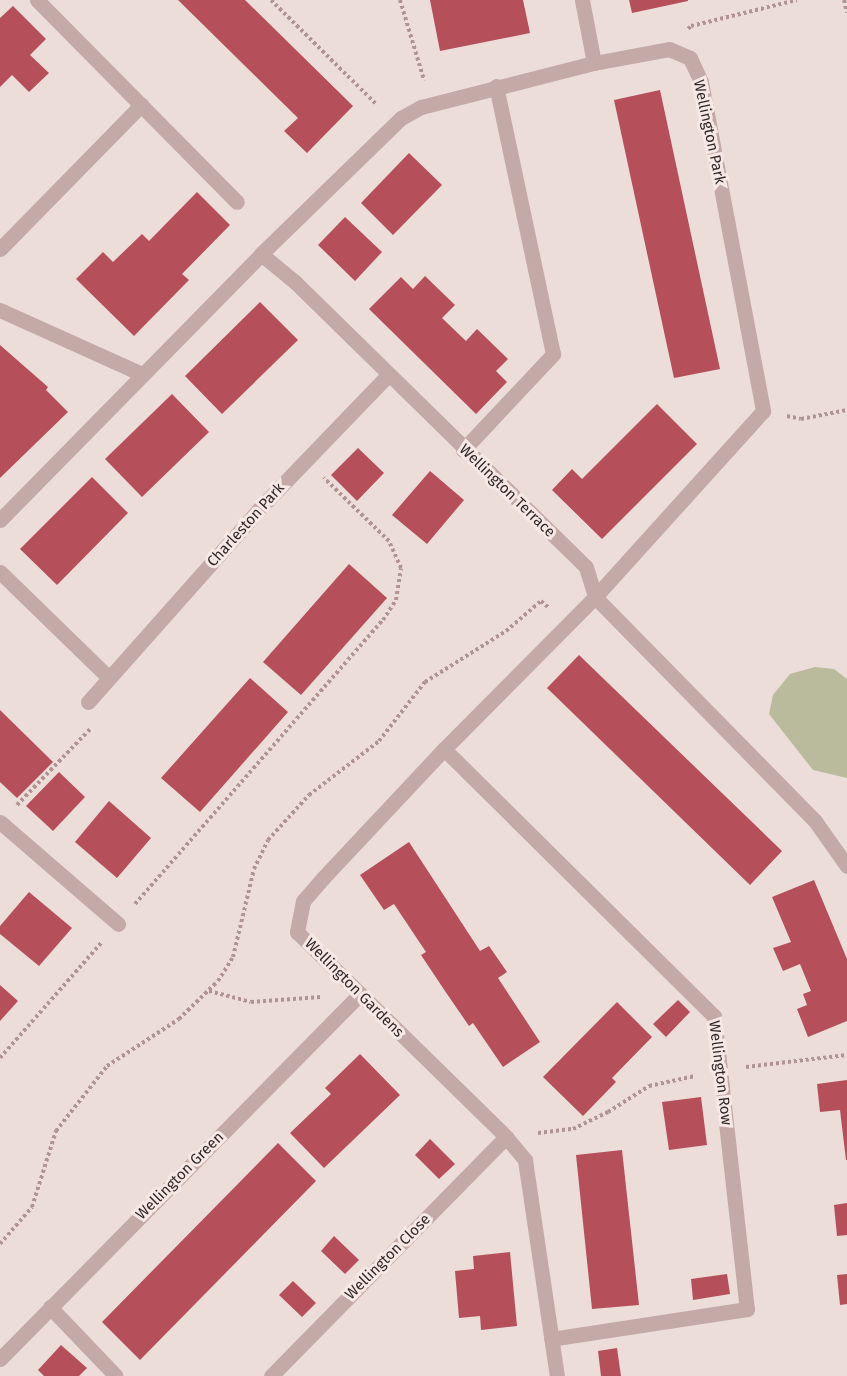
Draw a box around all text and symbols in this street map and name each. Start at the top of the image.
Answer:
street label: Wellington Park [689,78,729,186]
street label: Wellington Terrace [455,441,559,541]
street label: Charleston Park [204,479,288,571]
street label: Wellington Gardens [301,935,407,1041]
street label: Wellington Row [705,1020,735,1126]
street label: Wellington Green [132,1128,228,1224]
street label: Wellington Close [342,1211,434,1303]

